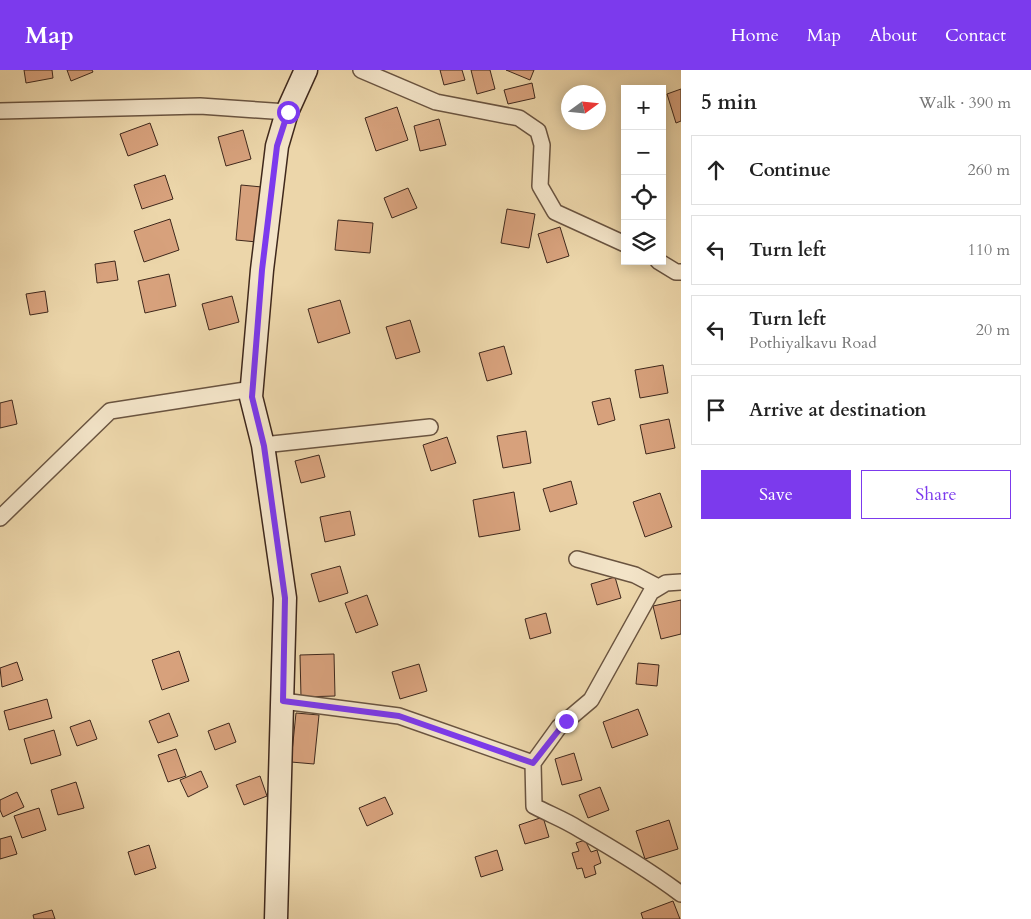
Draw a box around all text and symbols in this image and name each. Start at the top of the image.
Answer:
text: Map [25,19,74,52]
text: Home [731,23,779,48]
text: Map [807,23,841,48]
text: About [869,23,917,48]
text: Contact [945,23,1006,48]
north arrow [561,85,606,130]
map controls [621,85,666,265]
button: + [621,85,666,130]
text: 5 min [701,88,757,117]
text: Walk · 390 m [919,92,1011,114]
route start [277,101,300,124]
button: − [621,130,666,175]
icon: ahead [702,156,730,184]
text: Continue [749,157,831,183]
text: 260 m [968,159,1010,181]
button: locate [621,175,666,220]
button: layers [621,220,666,265]
icon: left [702,236,730,264]
text: Turn left [749,237,826,263]
text: 110 m [968,239,1010,261]
text: Turn left [749,306,826,332]
icon: left [702,316,730,344]
text: 20 m [976,319,1010,341]
text: Pothiyalkavu Road [749,332,877,354]
icon: arrive [702,396,730,424]
text: Arrive at destination [749,397,926,423]
button: Save [701,470,851,519]
button: Share [861,470,1011,519]
route end [555,710,578,733]

